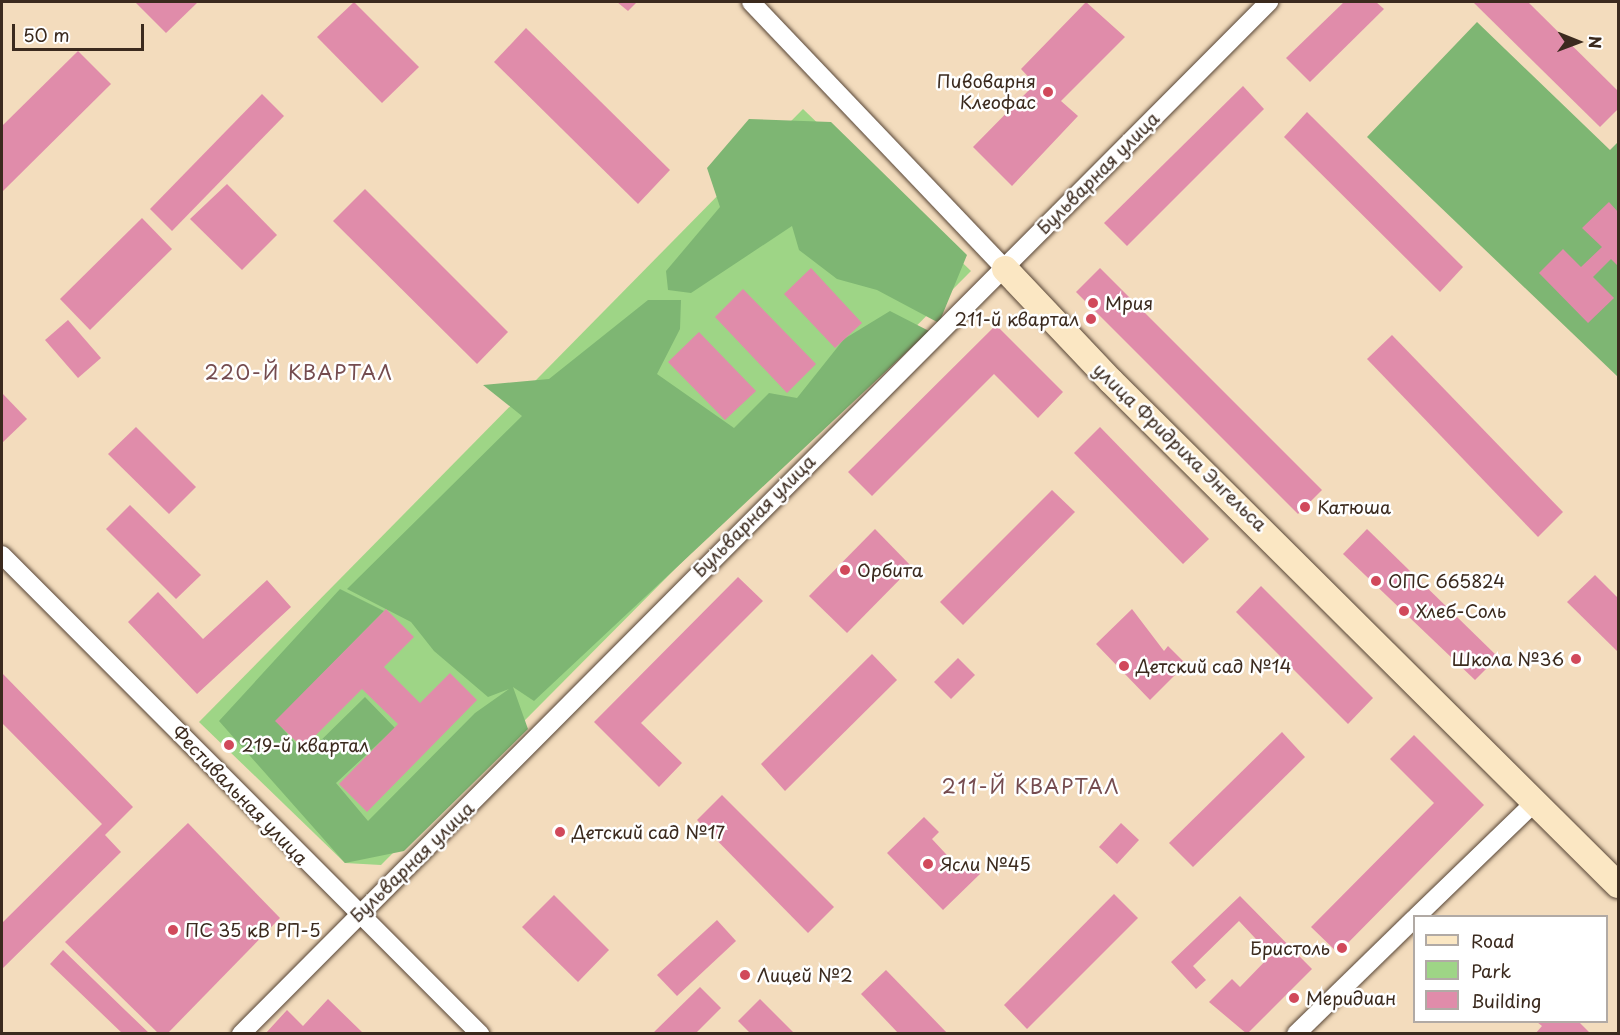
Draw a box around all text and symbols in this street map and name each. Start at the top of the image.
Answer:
scale bar [15,12,147,50]
north arrow [1548,12,1608,72]
text: 50 m [23,21,70,48]
text: N [1584,36,1608,49]
place label: Пивоварня Клеофас [937,71,1036,113]
marker: Пивоварня Клеофас [1041,85,1055,99]
street label: Бульварная улица [1032,107,1164,239]
place label: Мрия [1105,292,1153,314]
marker: Мрия [1086,296,1100,310]
place label: 211-й квартал [954,308,1079,330]
marker: 211-й квартал [1084,312,1098,326]
street label: улица Фридриха Энгельса [1088,358,1272,536]
district label: 220-Й КВАРТАЛ [205,360,393,384]
street label: Бульварная улица [688,450,820,582]
place label: Катюша [1317,496,1391,518]
marker: Катюша [1298,500,1312,514]
place label: Орбита [857,559,923,581]
marker: Орбита [838,563,852,577]
place label: ОПС 665824 [1388,570,1505,592]
marker: ОПС 665824 [1369,574,1383,588]
place label: Хлеб-Соль [1416,600,1506,622]
marker: Хлеб-Соль [1397,604,1411,618]
place label: Школа №36 [1451,648,1564,670]
marker: Школа №36 [1569,652,1583,666]
place label: Детский сад №14 [1136,655,1293,677]
marker: Детский сад №14 [1117,659,1131,673]
street label: Фестивальная улица [168,721,312,869]
place label: 219-й квартал [241,734,370,756]
marker: 219-й квартал [222,738,236,752]
district label: 211-Й КВАРТАЛ [942,774,1120,798]
street label: Бульварная улица [345,797,479,927]
place label: Детский сад №17 [572,821,727,843]
marker: Детский сад №17 [553,825,567,839]
place label: Ясли №45 [940,853,1032,875]
marker: Ясли №45 [921,857,935,871]
legend [1413,915,1608,1023]
place label: ПС 35 кВ РП-5 [185,919,321,941]
marker: ПС 35 кВ РП-5 [166,923,180,937]
text: Road [1471,927,1515,954]
place label: Бристоль [1250,937,1330,959]
marker: Бристоль [1335,941,1349,955]
text: Park [1471,957,1511,984]
place label: Лицей №2 [757,964,853,986]
marker: Лицей №2 [738,968,752,982]
place label: Меридиан [1306,987,1396,1009]
text: Building [1471,987,1541,1014]
marker: Меридиан [1287,991,1301,1005]

